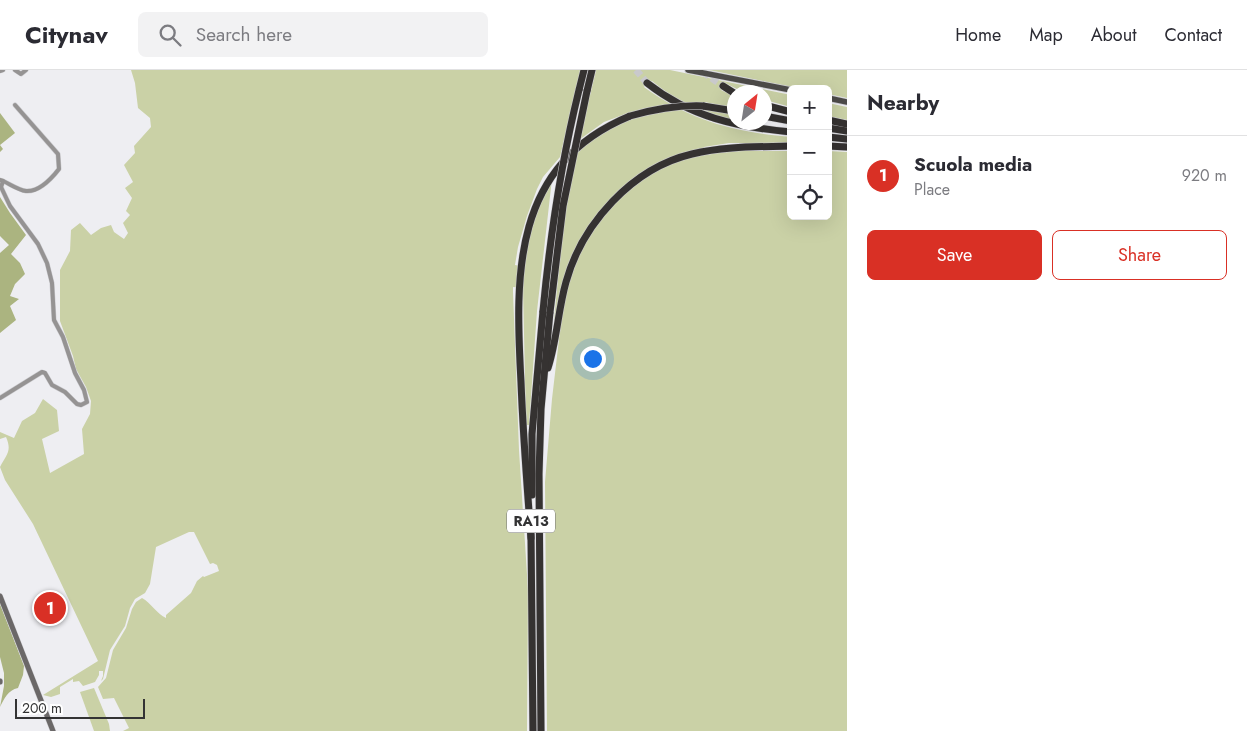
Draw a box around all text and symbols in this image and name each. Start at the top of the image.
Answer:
search box [138,12,488,57]
text: Citynav [25,17,108,52]
icon: search [156,21,184,49]
text: Search here [196,21,292,48]
text: Home [955,22,1001,48]
text: Map [1029,22,1063,48]
text: About [1091,22,1136,48]
text: Contact [1164,22,1222,48]
north arrow [727,85,772,130]
map controls [787,85,832,220]
button: + [787,85,832,130]
text: Nearby [867,88,939,118]
button: − [787,130,832,175]
text: Scuola media [914,151,1032,178]
text: 1 [879,164,887,187]
text: 920 m [1182,164,1227,187]
button: locate [787,175,832,220]
text: Place [914,178,950,201]
button: Save [867,230,1042,280]
button: Share [1052,230,1227,280]
your location [580,346,606,372]
road number: RA13 [507,510,555,532]
pin: 1 [34,589,66,627]
scale bar [15,696,145,719]
text: 200 m [22,698,62,718]

